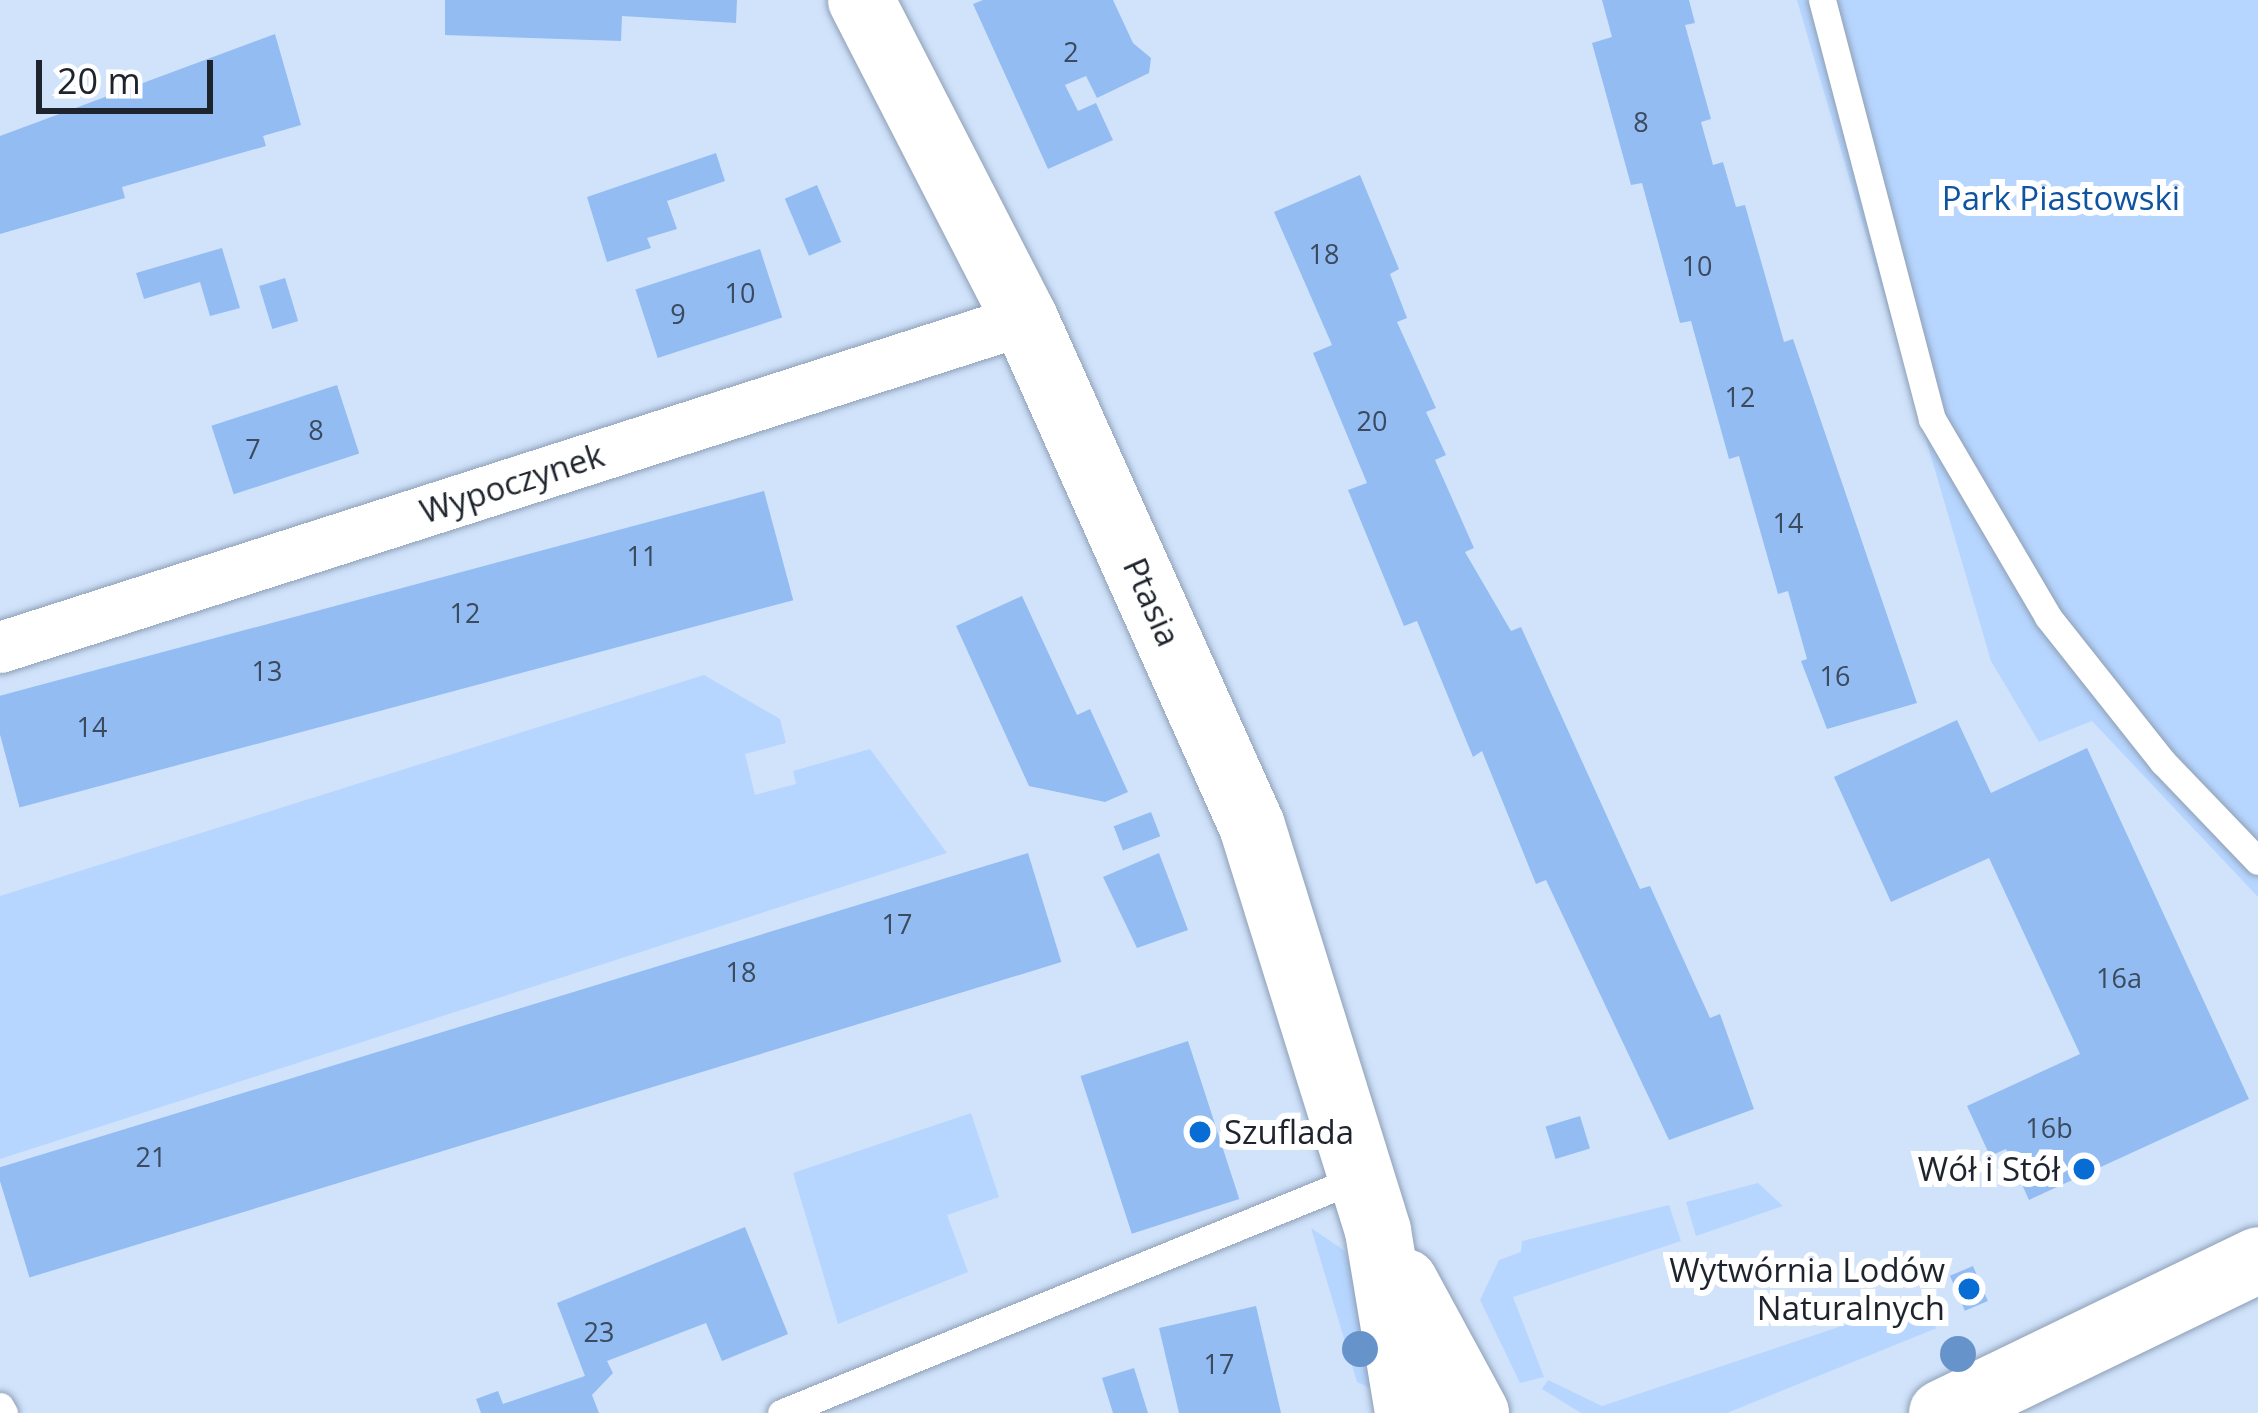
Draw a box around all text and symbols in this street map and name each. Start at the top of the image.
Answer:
scale bar [42,36,219,110]
house number: 2 [1063,36,1079,68]
text: 20 m [57,56,141,105]
house number: 8 [1633,106,1649,138]
park label: Park Piastowski [1942,178,2180,218]
house number: 18 [1309,238,1339,270]
house number: 10 [1682,250,1712,282]
house number: 10 [725,277,755,309]
house number: 9 [670,298,686,330]
house number: 12 [1725,381,1755,413]
house number: 20 [1357,405,1387,437]
house number: 8 [308,414,324,446]
house number: 7 [245,433,261,465]
street label: Wypoczynek [415,435,609,531]
house number: 14 [1773,507,1803,539]
house number: 11 [627,540,657,572]
street label: Ptasia [1115,552,1189,652]
house number: 12 [450,597,480,629]
house number: 13 [252,655,282,687]
house number: 16 [1820,660,1850,692]
house number: 14 [77,711,107,743]
house number: 17 [882,908,912,940]
house number: 18 [726,956,756,988]
house number: 16a [2096,962,2142,994]
place label: Szuflada [1224,1112,1354,1152]
house number: 16b [2025,1112,2073,1144]
marker: Szuflada [1187,1119,1213,1145]
house number: 21 [136,1141,166,1173]
place label: Wół i Stół [1918,1149,2060,1189]
marker: Wół i Stół [2071,1156,2097,1182]
place label: Wytwórnia Lodów Naturalnych [1669,1250,1945,1328]
marker: Wytwórnia Lodów Naturalnych [1956,1276,1982,1302]
house number: 23 [584,1316,614,1348]
house number: 17 [1204,1348,1234,1380]

